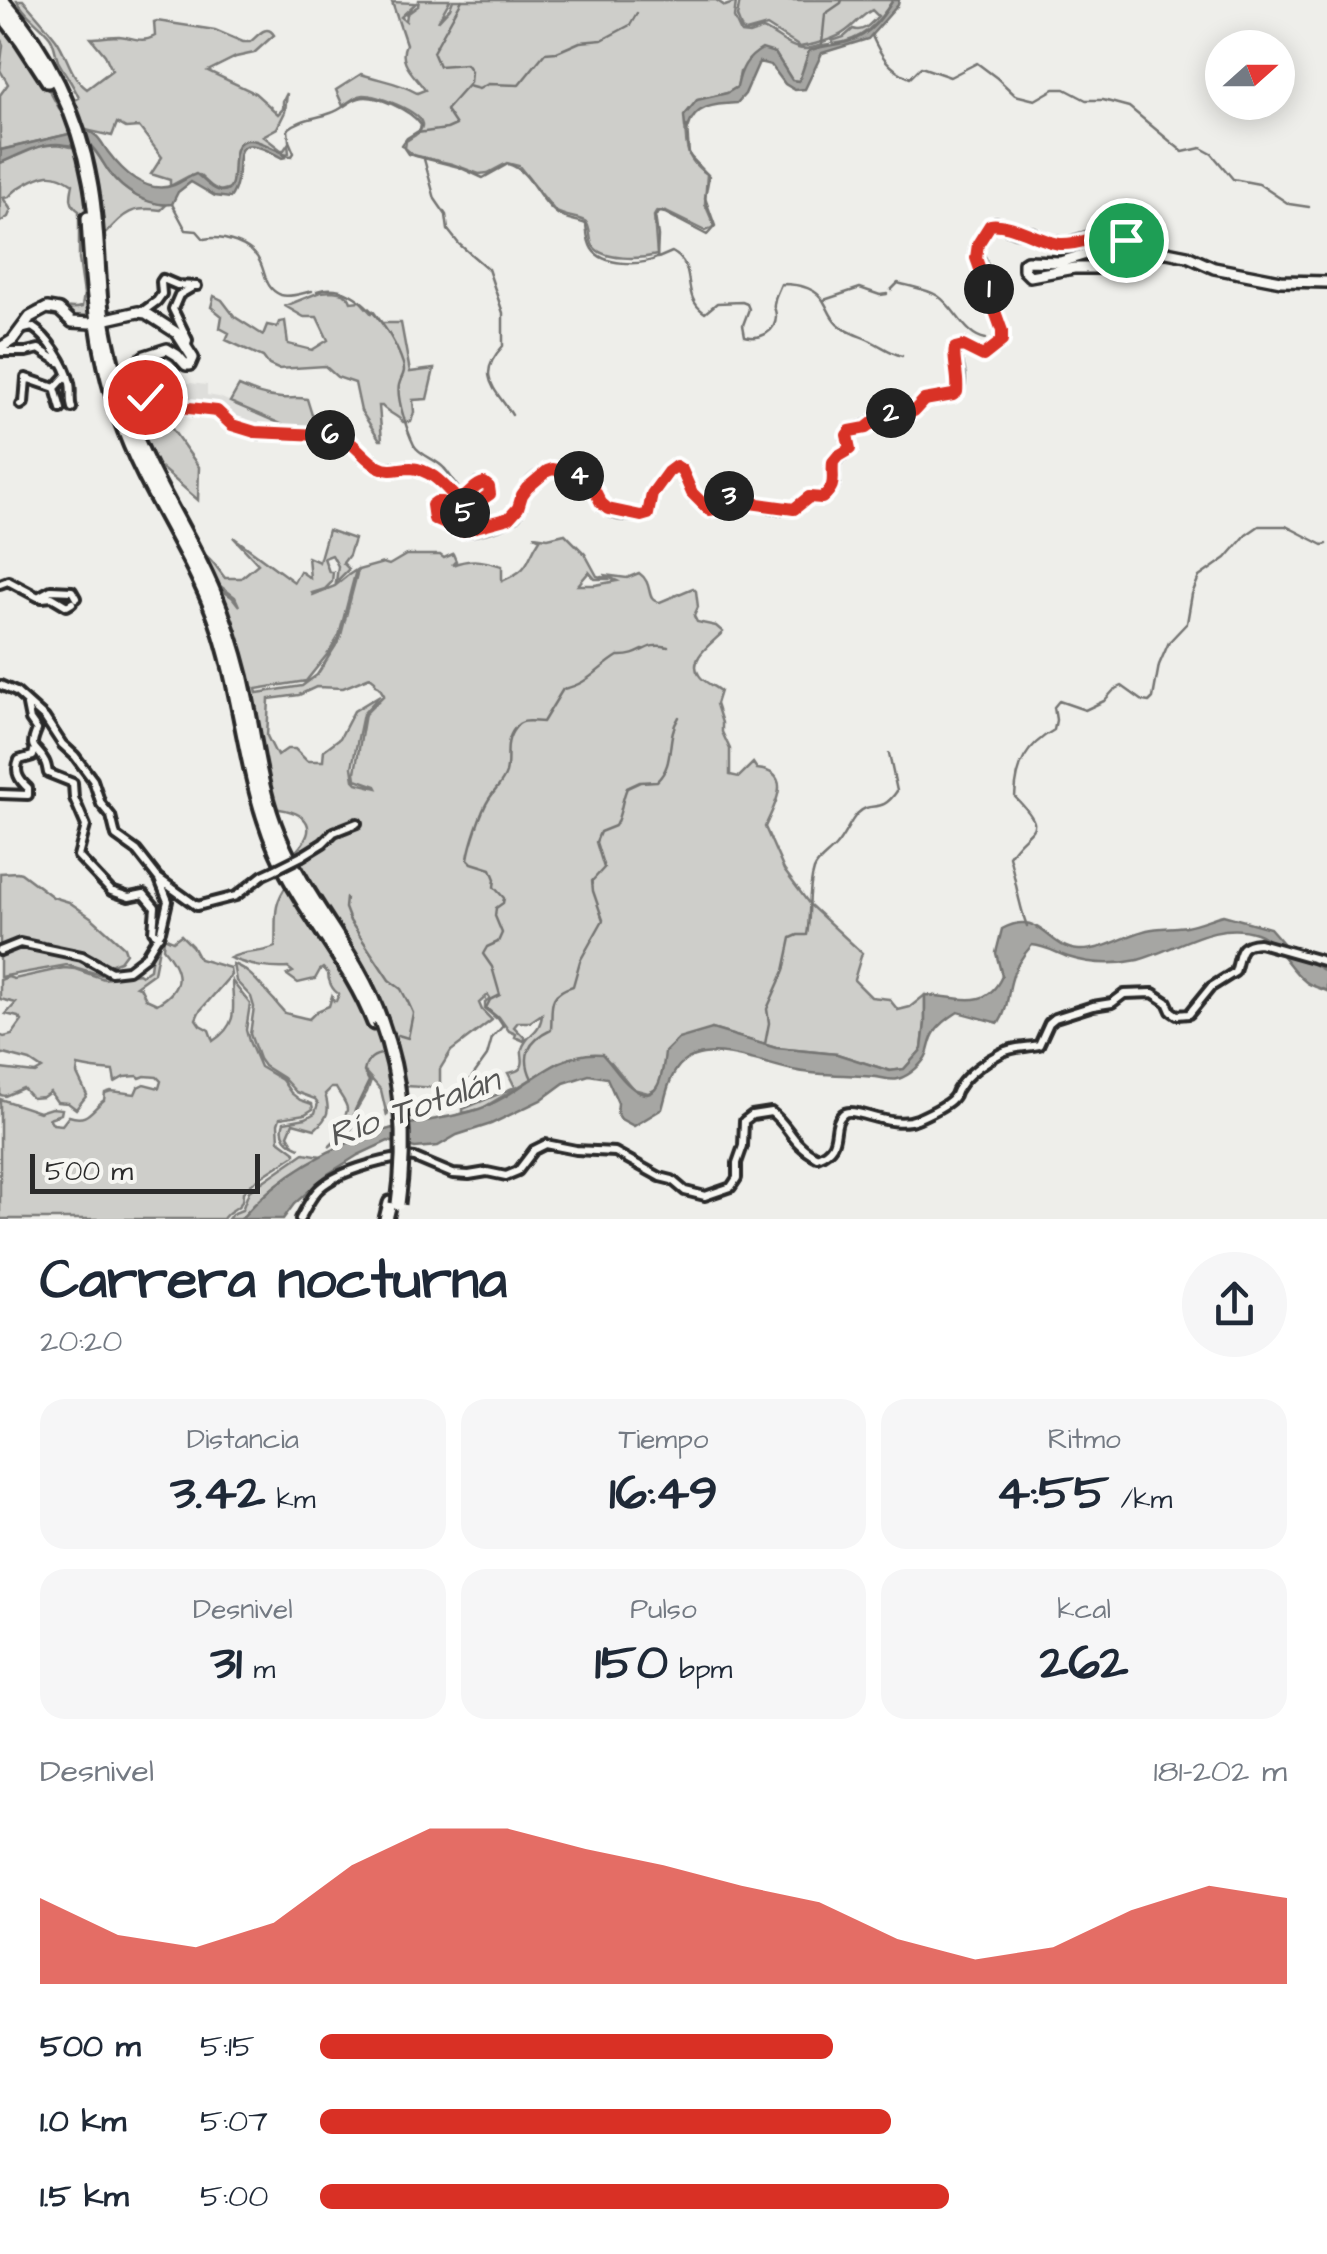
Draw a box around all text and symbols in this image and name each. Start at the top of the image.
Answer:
north arrow [1205,30,1295,120]
map controls [1205,30,1295,120]
pin [1084,198,1169,283]
icon: arrive [1099,213,1154,268]
pin: 1 [964,264,1014,314]
text: 1 [987,269,991,308]
pin [103,355,188,440]
icon: check [118,370,173,425]
pin: 2 [866,388,916,438]
text: 2 [883,393,899,432]
pin: 6 [305,410,355,460]
text: 6 [321,415,339,454]
pin: 4 [554,451,604,501]
text: 4 [569,456,589,495]
pin: 3 [704,471,754,521]
text: 3 [722,476,736,515]
pin: 5 [440,488,490,538]
text: 5 [455,493,475,532]
water label: Río Totalán [322,1055,509,1160]
scale bar [30,1149,260,1194]
text: 500 m [45,1152,133,1191]
text: Carrera nocturna [40,1243,507,1319]
button: share [1182,1252,1287,1357]
text: 20:20 [40,1319,122,1364]
text: Distancia [187,1420,299,1459]
text: Tiempo [619,1420,708,1459]
text: Ritmo [1048,1420,1121,1459]
text: 3.42 [170,1459,265,1528]
text: 16:49 [609,1459,718,1528]
text: 4:55 [996,1459,1109,1528]
text: km [265,1480,315,1519]
text: /km [1109,1480,1172,1519]
text: Desnivel [193,1590,293,1629]
text: Pulso [630,1590,697,1629]
text: kcal [1057,1590,1111,1629]
text: 31 [210,1629,242,1698]
text: 150 [595,1629,668,1698]
text: 262 [1040,1629,1128,1698]
text: m [242,1650,275,1689]
text: bpm [668,1650,732,1689]
text: Desnivel [40,1749,154,1794]
text: 181–202 m [1154,1749,1287,1794]
text: 500 m [40,2024,141,2069]
text: 5:15 [200,2024,255,2069]
text: 1.0 km [40,2099,126,2144]
text: 5:07 [200,2099,268,2144]
text: 1.5 km [40,2174,129,2219]
text: 5:00 [200,2174,268,2219]

